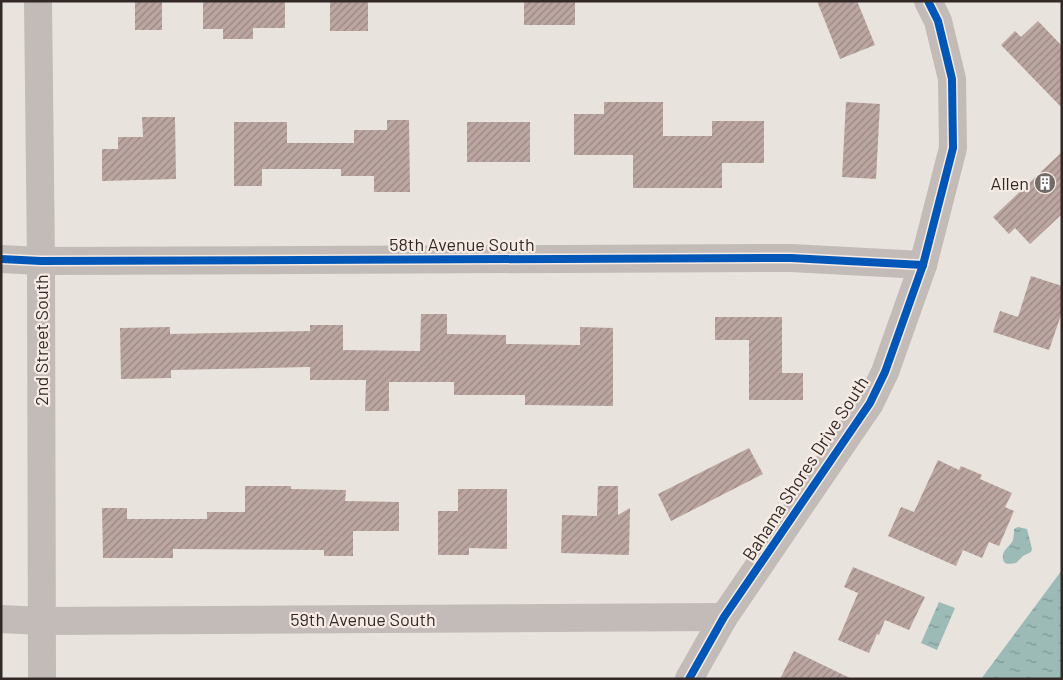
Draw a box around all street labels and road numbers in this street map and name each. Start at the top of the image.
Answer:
street label: 58th Avenue South [389,233,535,255]
street label: 2nd Street South [30,274,52,406]
street label: Bahama Shores Drive South [737,372,873,564]
street label: 59th Avenue South [290,608,436,630]

